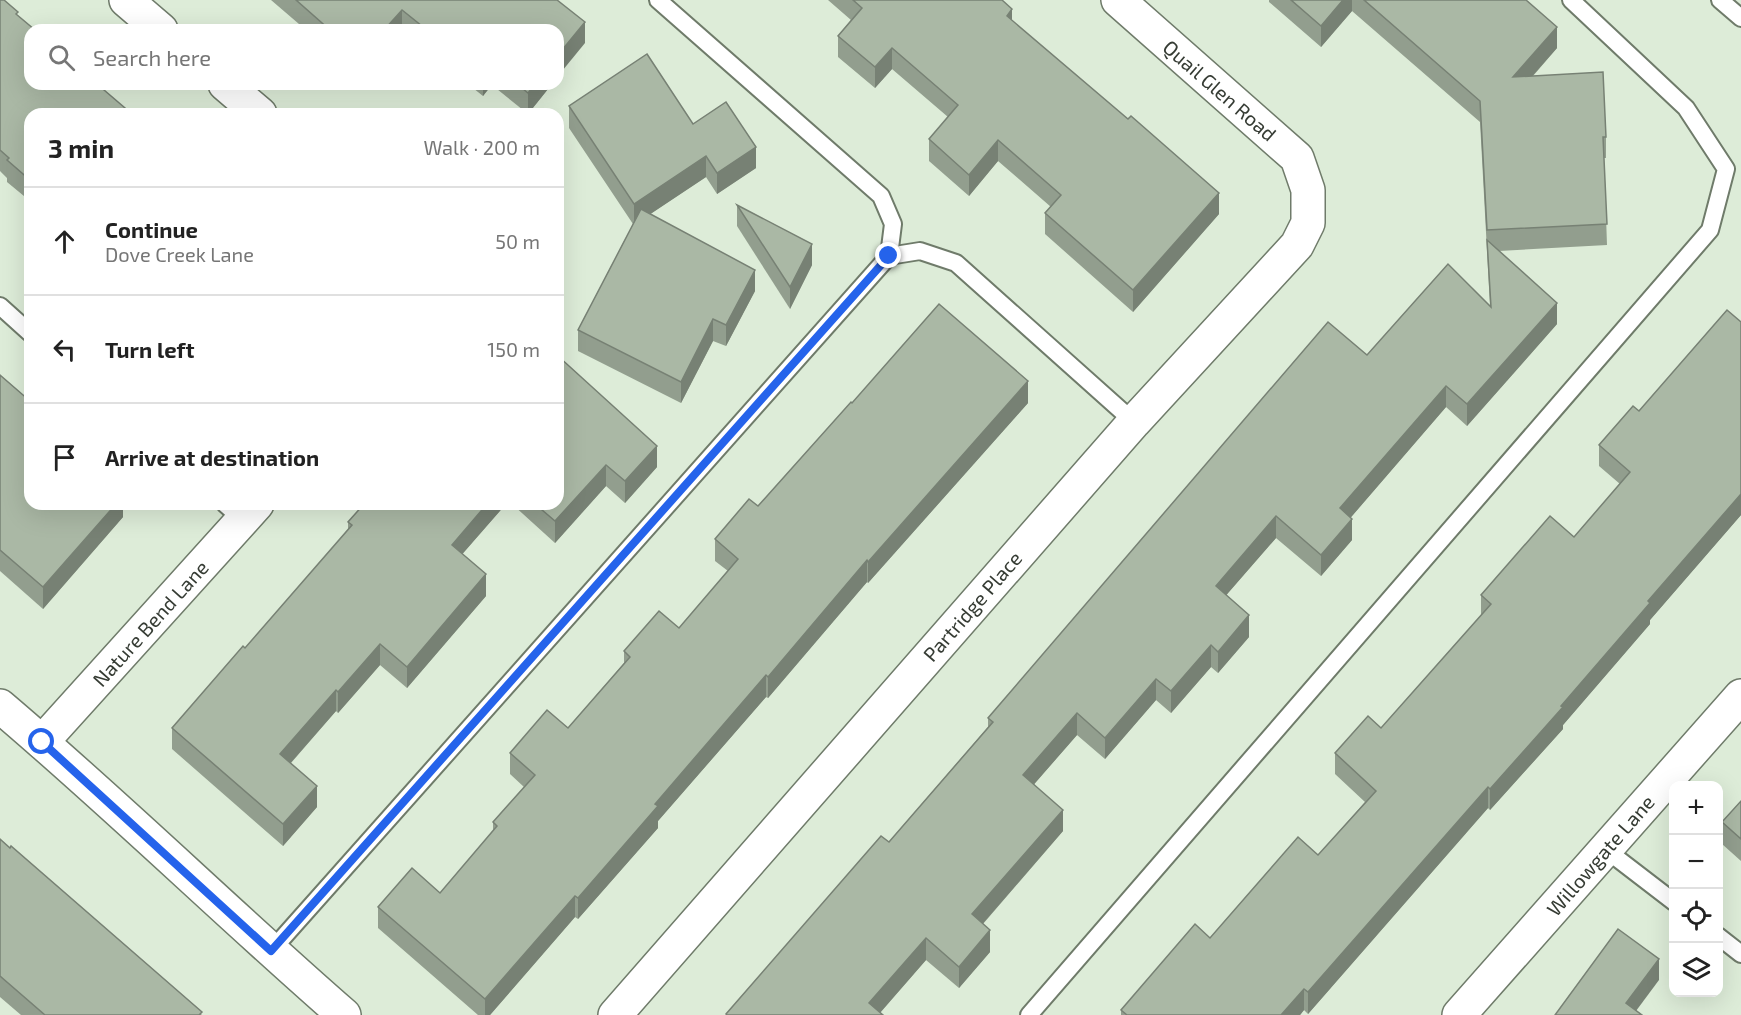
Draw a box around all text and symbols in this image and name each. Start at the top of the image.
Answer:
search box [24,24,564,90]
street label: Quail Glen Road [1159,34,1281,146]
icon: search [45,41,78,74]
text: Search here [93,44,211,70]
text: 3 min [48,132,114,163]
text: Walk · 200 m [423,135,540,159]
text: Continue [105,216,198,242]
icon: ahead [48,225,81,258]
text: 50 m [495,229,540,253]
text: Dove Creek Lane [105,242,254,266]
route end [875,242,901,268]
icon: left [48,333,81,366]
text: Turn left [105,336,194,362]
text: 150 m [487,337,540,361]
icon: arrive [48,441,81,474]
text: Arrive at destination [105,444,319,470]
street label: Partridge Place [918,546,1026,666]
street label: Nature Bend Lane [87,555,213,691]
route start [28,728,54,754]
map controls [1669,781,1723,997]
button: + [1669,781,1723,835]
street label: Willowgate Lane [1541,790,1659,920]
button: − [1669,835,1723,889]
button: locate [1669,889,1723,943]
button: layers [1669,943,1723,997]

